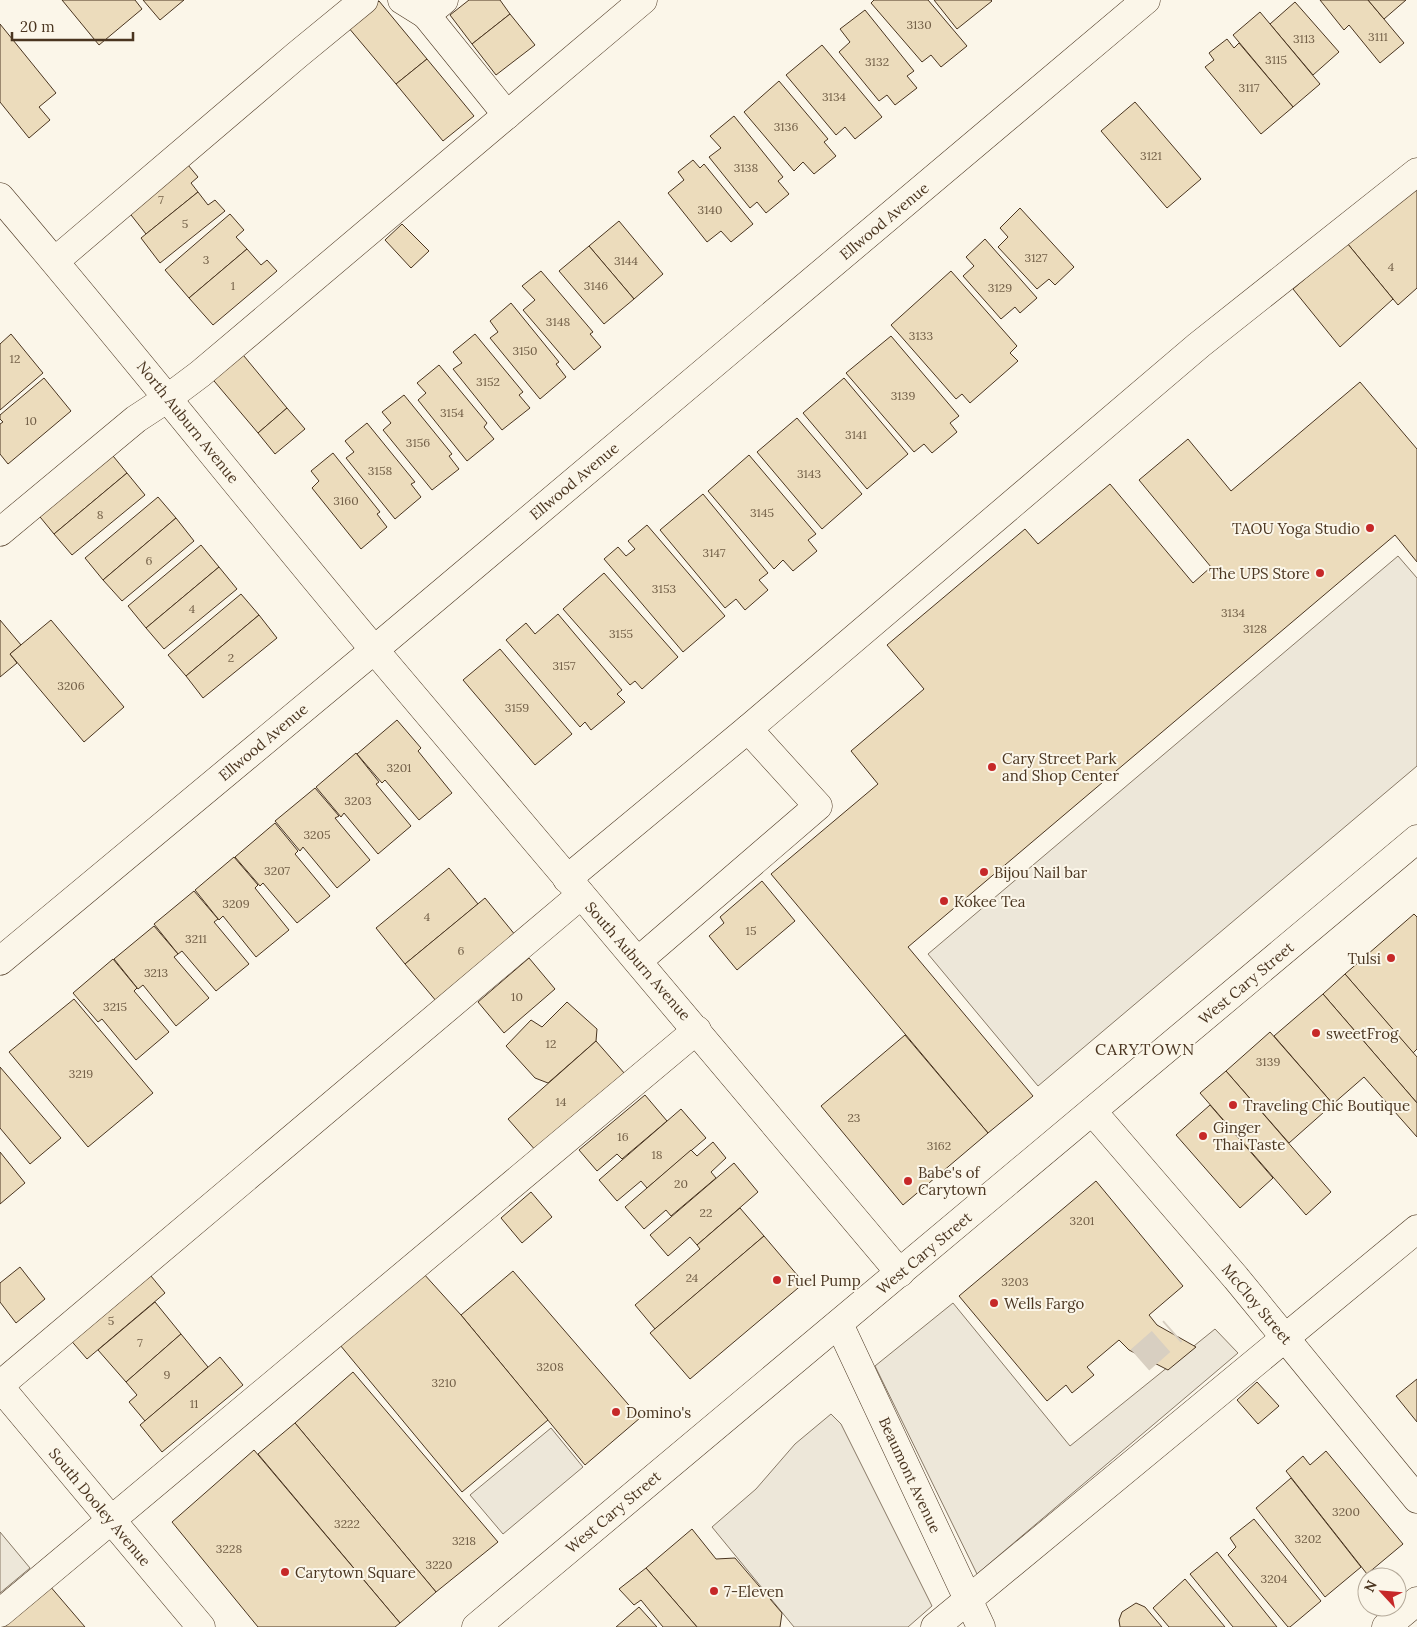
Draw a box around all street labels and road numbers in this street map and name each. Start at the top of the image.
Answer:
street label: Ellwood Avenue [836,178,932,264]
street label: North Auburn Avenue [133,357,243,487]
street label: Ellwood Avenue [526,438,622,524]
street label: Ellwood Avenue [215,699,311,785]
street label: South Auburn Avenue [581,898,695,1024]
street label: West Cary Street [1194,938,1298,1028]
street label: West Cary Street [872,1208,976,1298]
street label: McCloy Street [1218,1260,1296,1348]
street label: Beaumont Avenue [875,1414,945,1536]
street label: South Dooley Avenue [45,1444,155,1570]
street label: West Cary Street [561,1467,665,1557]

